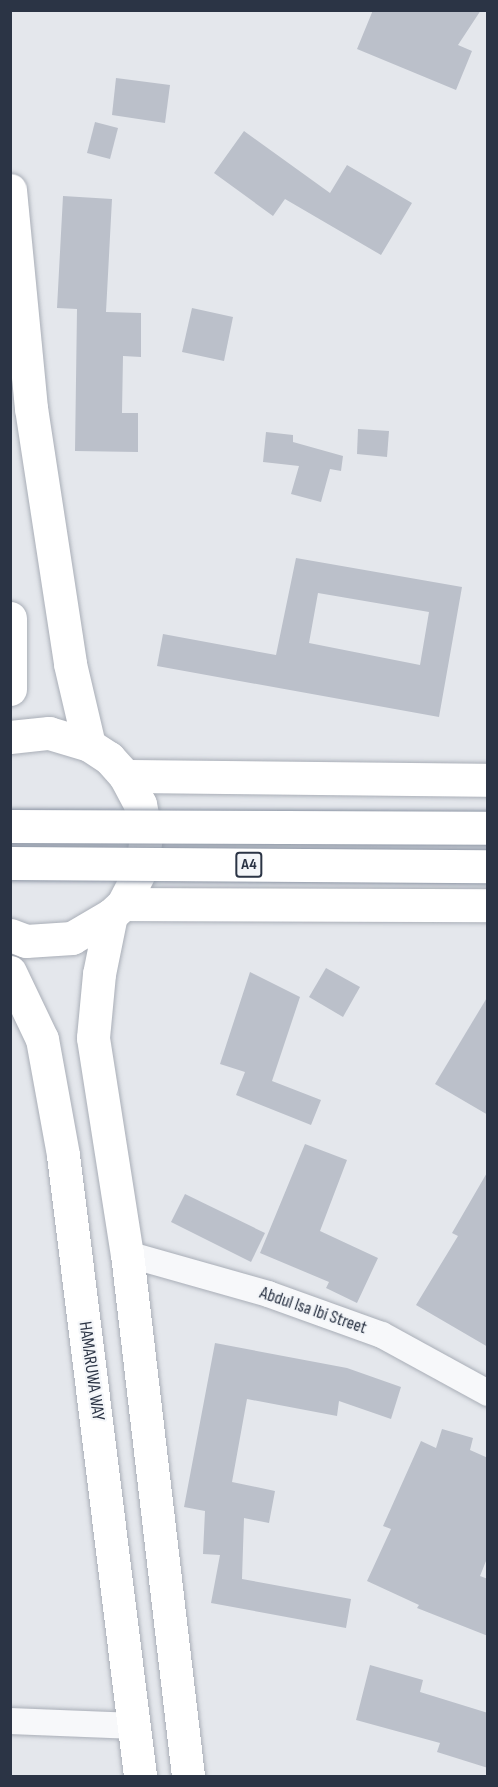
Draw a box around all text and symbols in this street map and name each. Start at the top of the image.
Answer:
road number: A4 [234,852,264,878]
street label: Abdul Isa Ibi Street [257,1283,369,1339]
street label: HAMARUWA WAY [73,1320,109,1422]

